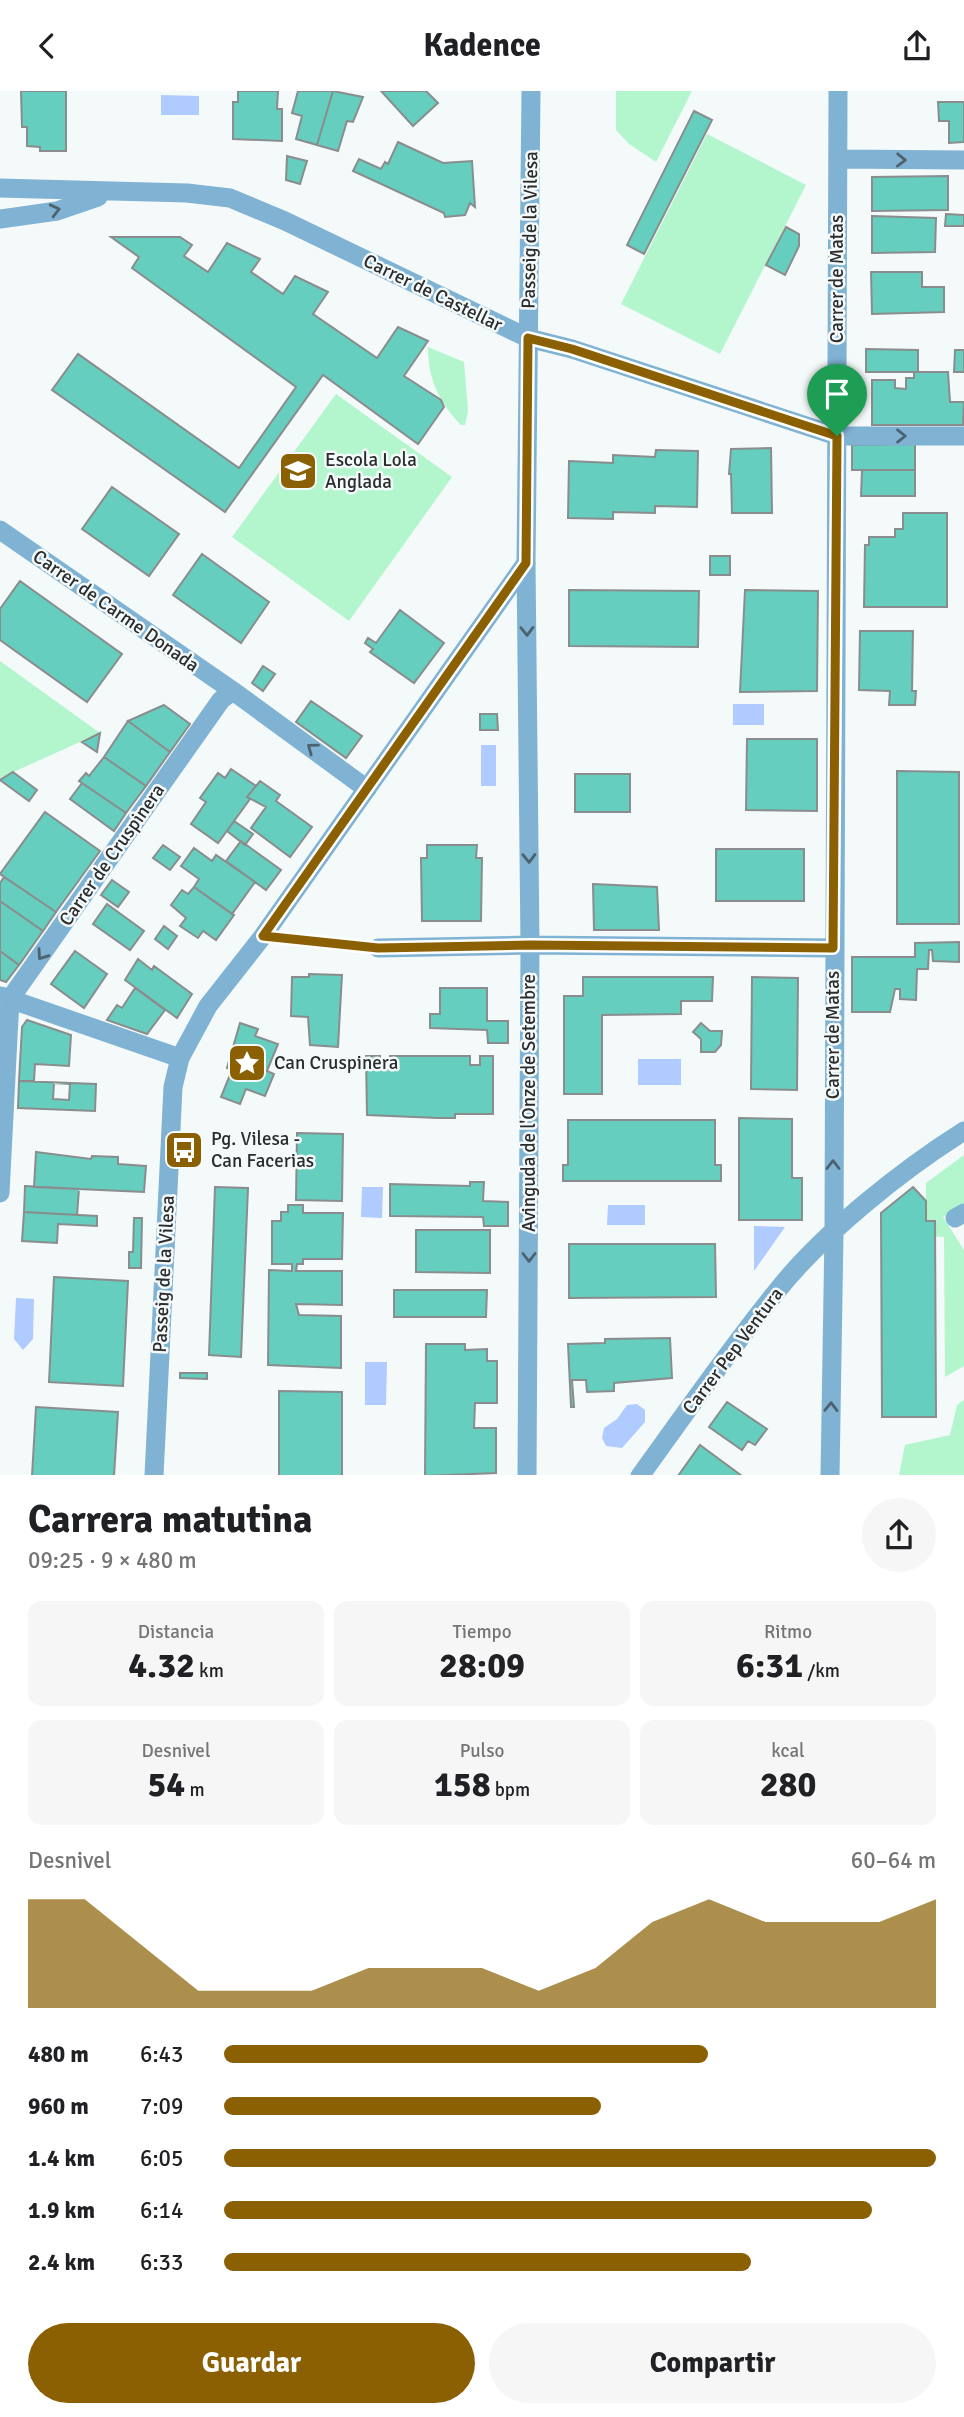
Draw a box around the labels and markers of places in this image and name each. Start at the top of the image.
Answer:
pin [807,364,867,436]
place label: Escola Lola Anglada [325,448,417,494]
school or university icon: Escola Lola Anglada [277,450,319,492]
place icon: Can Cruspinera [226,1042,268,1084]
place label: Can Cruspinera [274,1051,398,1075]
place label: Pg. Vilesa - Can Facerias [211,1127,314,1173]
bus stop icon: Pg. Vilesa - Can Facerias [163,1129,205,1171]

